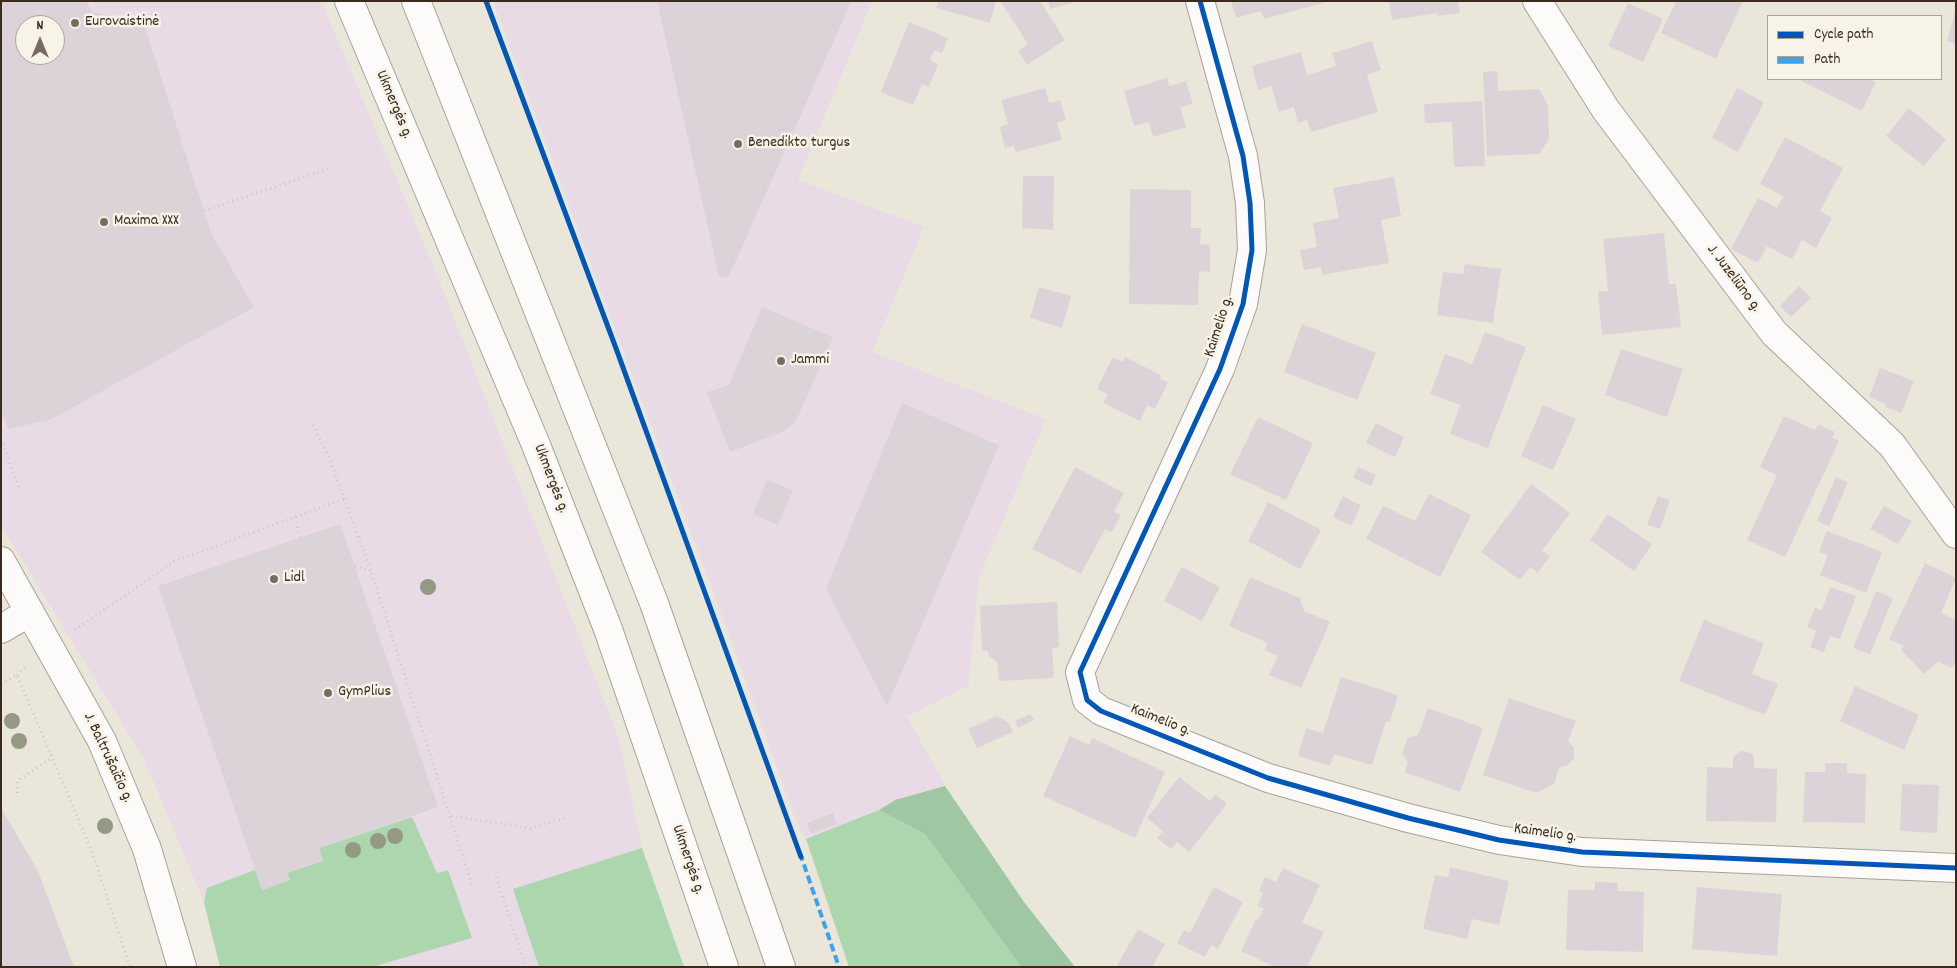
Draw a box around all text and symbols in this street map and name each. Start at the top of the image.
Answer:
place label: Eurovaistinė [85,13,159,33]
north arrow [15,15,65,65]
legend [1767,15,1942,80]
text: N [37,16,43,36]
marker: Eurovaistinė [69,17,81,29]
text: Cycle path [1814,24,1873,46]
text: Path [1814,49,1840,71]
street label: Ukmergės g. [370,68,416,142]
place label: Benedikto turgus [748,134,850,154]
marker: Benedikto turgus [732,138,744,150]
place label: Maxima XXX [114,212,179,232]
marker: Maxima XXX [98,216,110,228]
street label: J. Juzeliūno g. [1701,241,1765,317]
street label: Kaimelio g. [1201,294,1239,360]
place label: Jammi [791,351,829,371]
marker: Jammi [775,355,787,367]
street label: Ukmergės g. [528,442,572,516]
place label: Lidl [284,569,305,589]
marker: Lidl [268,573,280,585]
place label: GymPlius [338,683,391,703]
marker: GymPlius [322,687,334,699]
street label: Kaimelio g. [1127,700,1193,742]
street label: J. Baltrušaičio g. [78,710,136,806]
street label: Kaimelio g. [1512,820,1578,848]
street label: Ukmergės g. [666,823,708,897]

